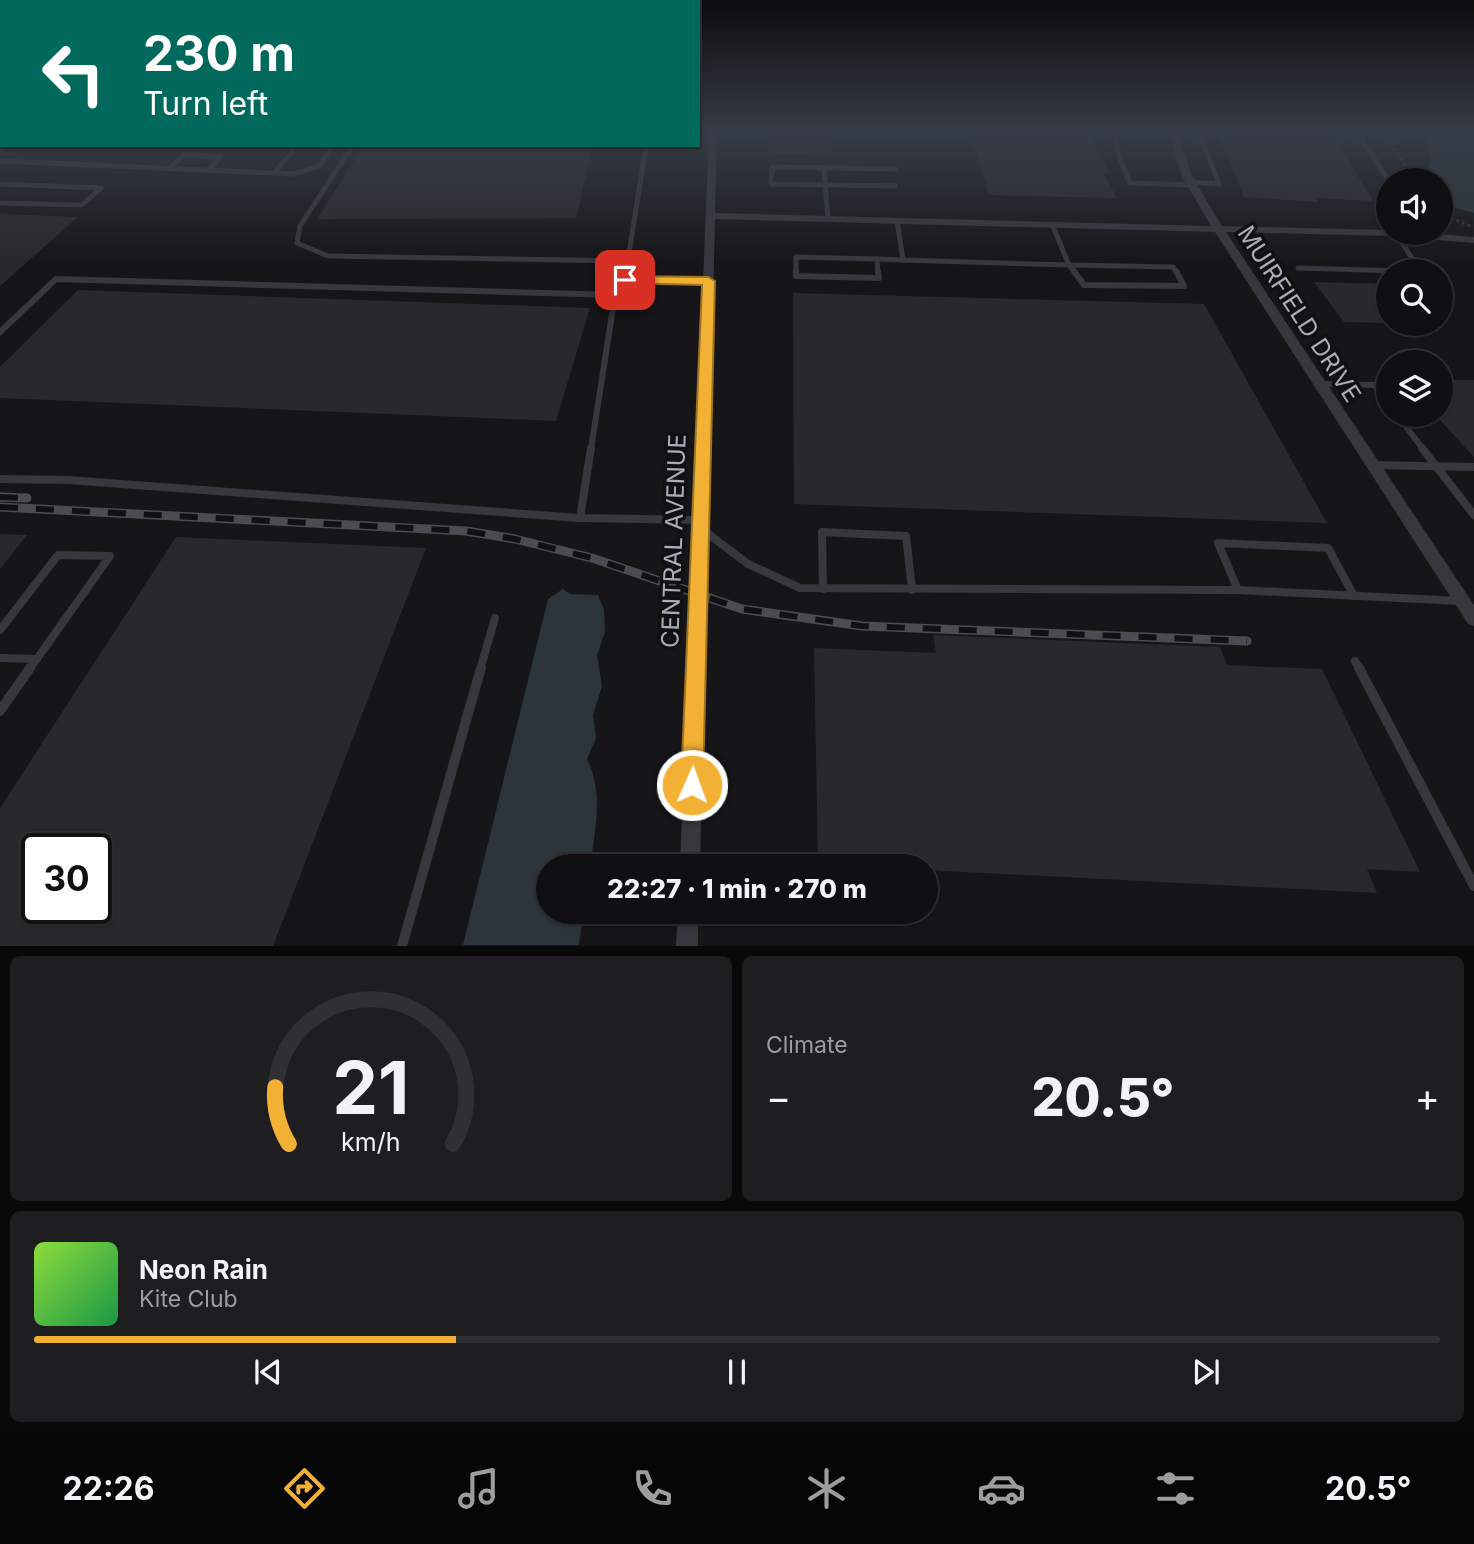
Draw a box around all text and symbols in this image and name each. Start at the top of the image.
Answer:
text: 230 m [143,24,295,83]
icon: left [28,28,119,119]
text: Turn left [143,84,268,123]
map controls [1376,168,1453,427]
button: sound [1376,168,1453,245]
street label: MUIRFIELD DRIVE [1232,220,1367,407]
pin [595,250,655,310]
button: search [1376,259,1453,336]
icon: arrive [606,261,644,299]
button: layers [1376,350,1453,427]
street label: CENTRAL AVENUE [655,433,692,648]
position arrow [655,748,729,822]
speed limit sign: 30 [21,833,112,924]
text: 22:27 · 1 min · 270 m [607,873,867,904]
text: Climate [766,1031,848,1059]
text: 21 [332,1044,410,1133]
text: 20.5° [1031,1066,1175,1129]
text: − [766,1074,791,1120]
text: + [1415,1074,1440,1120]
text: km/h [341,1127,401,1157]
text: Neon Rain [139,1254,268,1285]
text: Kite Club [139,1285,238,1313]
icon: previous [249,1353,287,1391]
icon: pause [718,1353,756,1391]
icon: next [1187,1353,1225,1391]
icon: directions [280,1464,329,1513]
icon: music [454,1464,503,1513]
icon: phone [628,1464,677,1513]
icon: climate [802,1464,851,1513]
icon: car [977,1464,1026,1513]
icon: filters [1151,1464,1200,1513]
text: 22:26 [63,1469,155,1508]
text: 20.5° [1325,1469,1411,1508]

